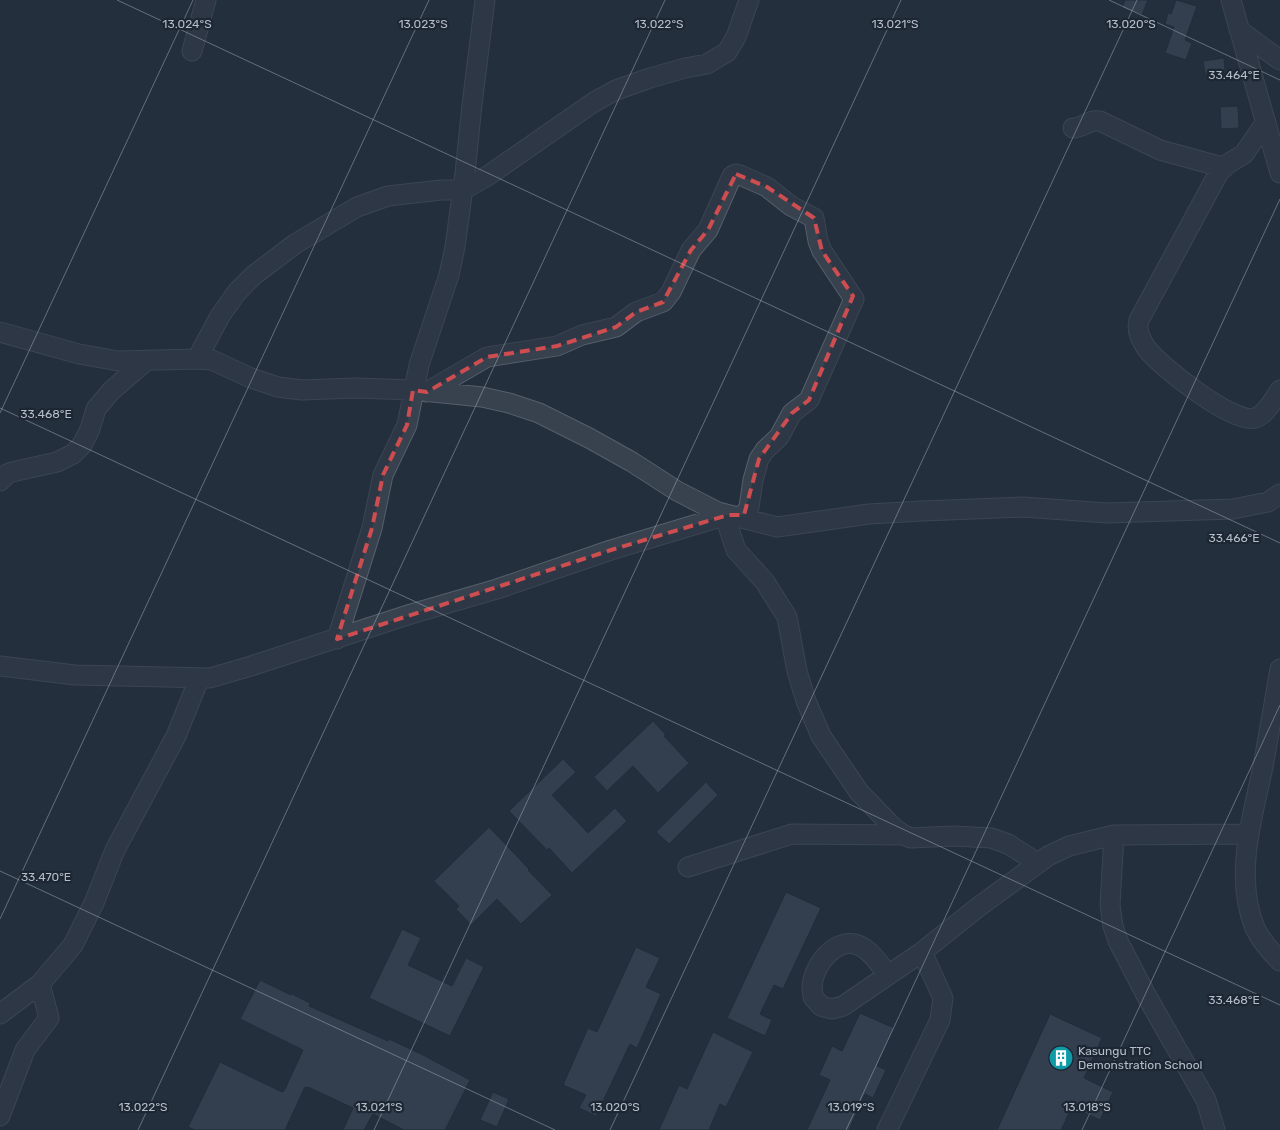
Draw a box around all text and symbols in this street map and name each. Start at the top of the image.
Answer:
text: 13.024°S [162,17,212,31]
text: 13.023°S [398,17,448,31]
text: 13.022°S [634,17,684,31]
text: 13.021°S [871,17,919,31]
text: 13.020°S [1106,17,1156,31]
text: 33.464°E [1208,68,1260,82]
text: 33.468°E [20,407,72,421]
text: 33.466°E [1208,531,1260,545]
text: 33.470°E [21,870,71,884]
text: 33.468°E [1208,993,1260,1007]
place label: Kasungu TTC Demonstration School [1078,1044,1203,1072]
building icon: Kasungu TTC Demonstration School [1048,1045,1074,1071]
text: 13.022°S [118,1100,168,1114]
text: 13.021°S [355,1100,403,1114]
text: 13.020°S [590,1100,640,1114]
text: 13.019°S [827,1100,875,1114]
text: 13.018°S [1063,1100,1111,1114]

